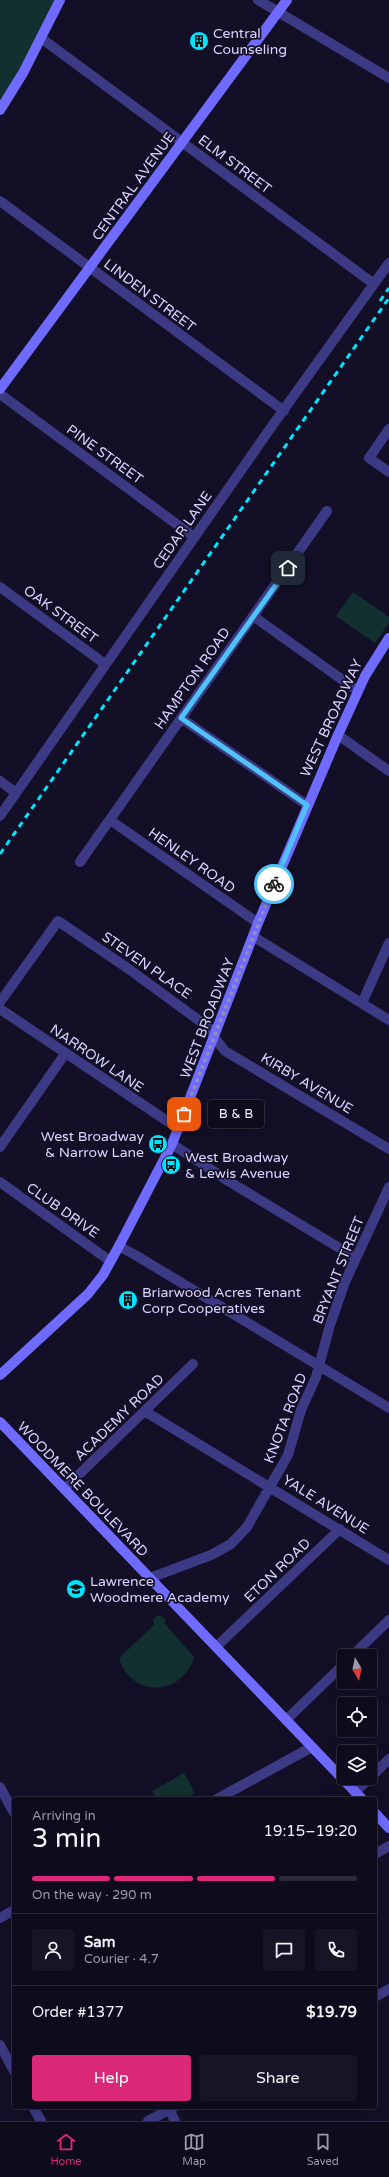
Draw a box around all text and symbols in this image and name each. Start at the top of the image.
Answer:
place label: Central Counseling [213,25,287,58]
building icon: Central Counseling [188,30,210,52]
street label: CENTRAL AVENUE [88,129,178,244]
street label: ELM STREET [195,131,275,198]
street label: LINDEN STREET [100,255,199,336]
street label: PINE STREET [63,421,147,488]
street label: CEDAR LANE [149,488,216,573]
pin [271,551,305,585]
icon: home [277,557,299,579]
street label: OAK STREET [20,582,102,647]
street label: HAMPTON ROAD [151,624,234,733]
street label: WEST BROADWAY [297,657,366,780]
street label: HENLEY ROAD [145,824,239,897]
courier [254,864,294,904]
icon: bike [263,873,285,895]
street label: STEVEN PLACE [99,928,195,1003]
street label: WEST BROADWAY [177,955,238,1081]
street label: NARROW LANE [47,1021,147,1096]
street label: KIRBY AVENUE [258,1049,356,1118]
pin [167,1097,201,1131]
callout: B & B [208,1100,264,1128]
icon: bag [173,1103,195,1125]
text: B & B [219,1106,253,1122]
place label: West Broadway & Narrow Lane [41,1128,144,1161]
bus stop icon: West Broadway & Narrow Lane [147,1133,169,1155]
place label: West Broadway & Lewis Avenue [185,1149,290,1182]
bus stop icon: West Broadway & Lewis Avenue [160,1154,182,1176]
street label: CLUB DRIVE [23,1179,102,1242]
street label: BRYANT STREET [309,1213,368,1327]
place label: Briarwood Acres Tenant Corp Cooperatives [142,1284,302,1317]
building icon: Briarwood Acres Tenant Corp Cooperatives [117,1289,139,1311]
street label: ACADEMY ROAD [71,1370,168,1464]
street label: KNOTA ROAD [260,1371,311,1466]
street label: WOODMERE BOULEVARD [14,1418,152,1560]
street label: YALE AVENUE [279,1471,372,1538]
street label: ETON ROAD [241,1535,314,1606]
place label: Lawrence Woodmere Academy [90,1573,230,1606]
school or university icon: Lawrence Woodmere Academy [65,1578,87,1600]
north arrow [337,1649,377,1689]
map controls [337,1649,377,1785]
button: locate [337,1697,377,1737]
button: layers [337,1745,377,1785]
text: Arriving in [32,1808,96,1824]
text: 19:15–19:20 [264,1822,357,1840]
text: 3 min [32,1823,101,1854]
text: On the way · 290 m [32,1887,152,1903]
button: person [32,1929,74,1971]
button: chat [263,1929,305,1971]
button: phone [315,1929,357,1971]
text: Sam [84,1933,115,1951]
text: Courier · 4.7 [84,1951,159,1967]
text: Order #1377 [32,2003,124,2021]
text: $19.79 [306,2003,357,2021]
button: Help [32,2055,191,2101]
button: Share [199,2055,357,2101]
tab: Home [50,2131,82,2168]
tab: Map [182,2131,206,2168]
tab: Saved [307,2131,339,2168]

